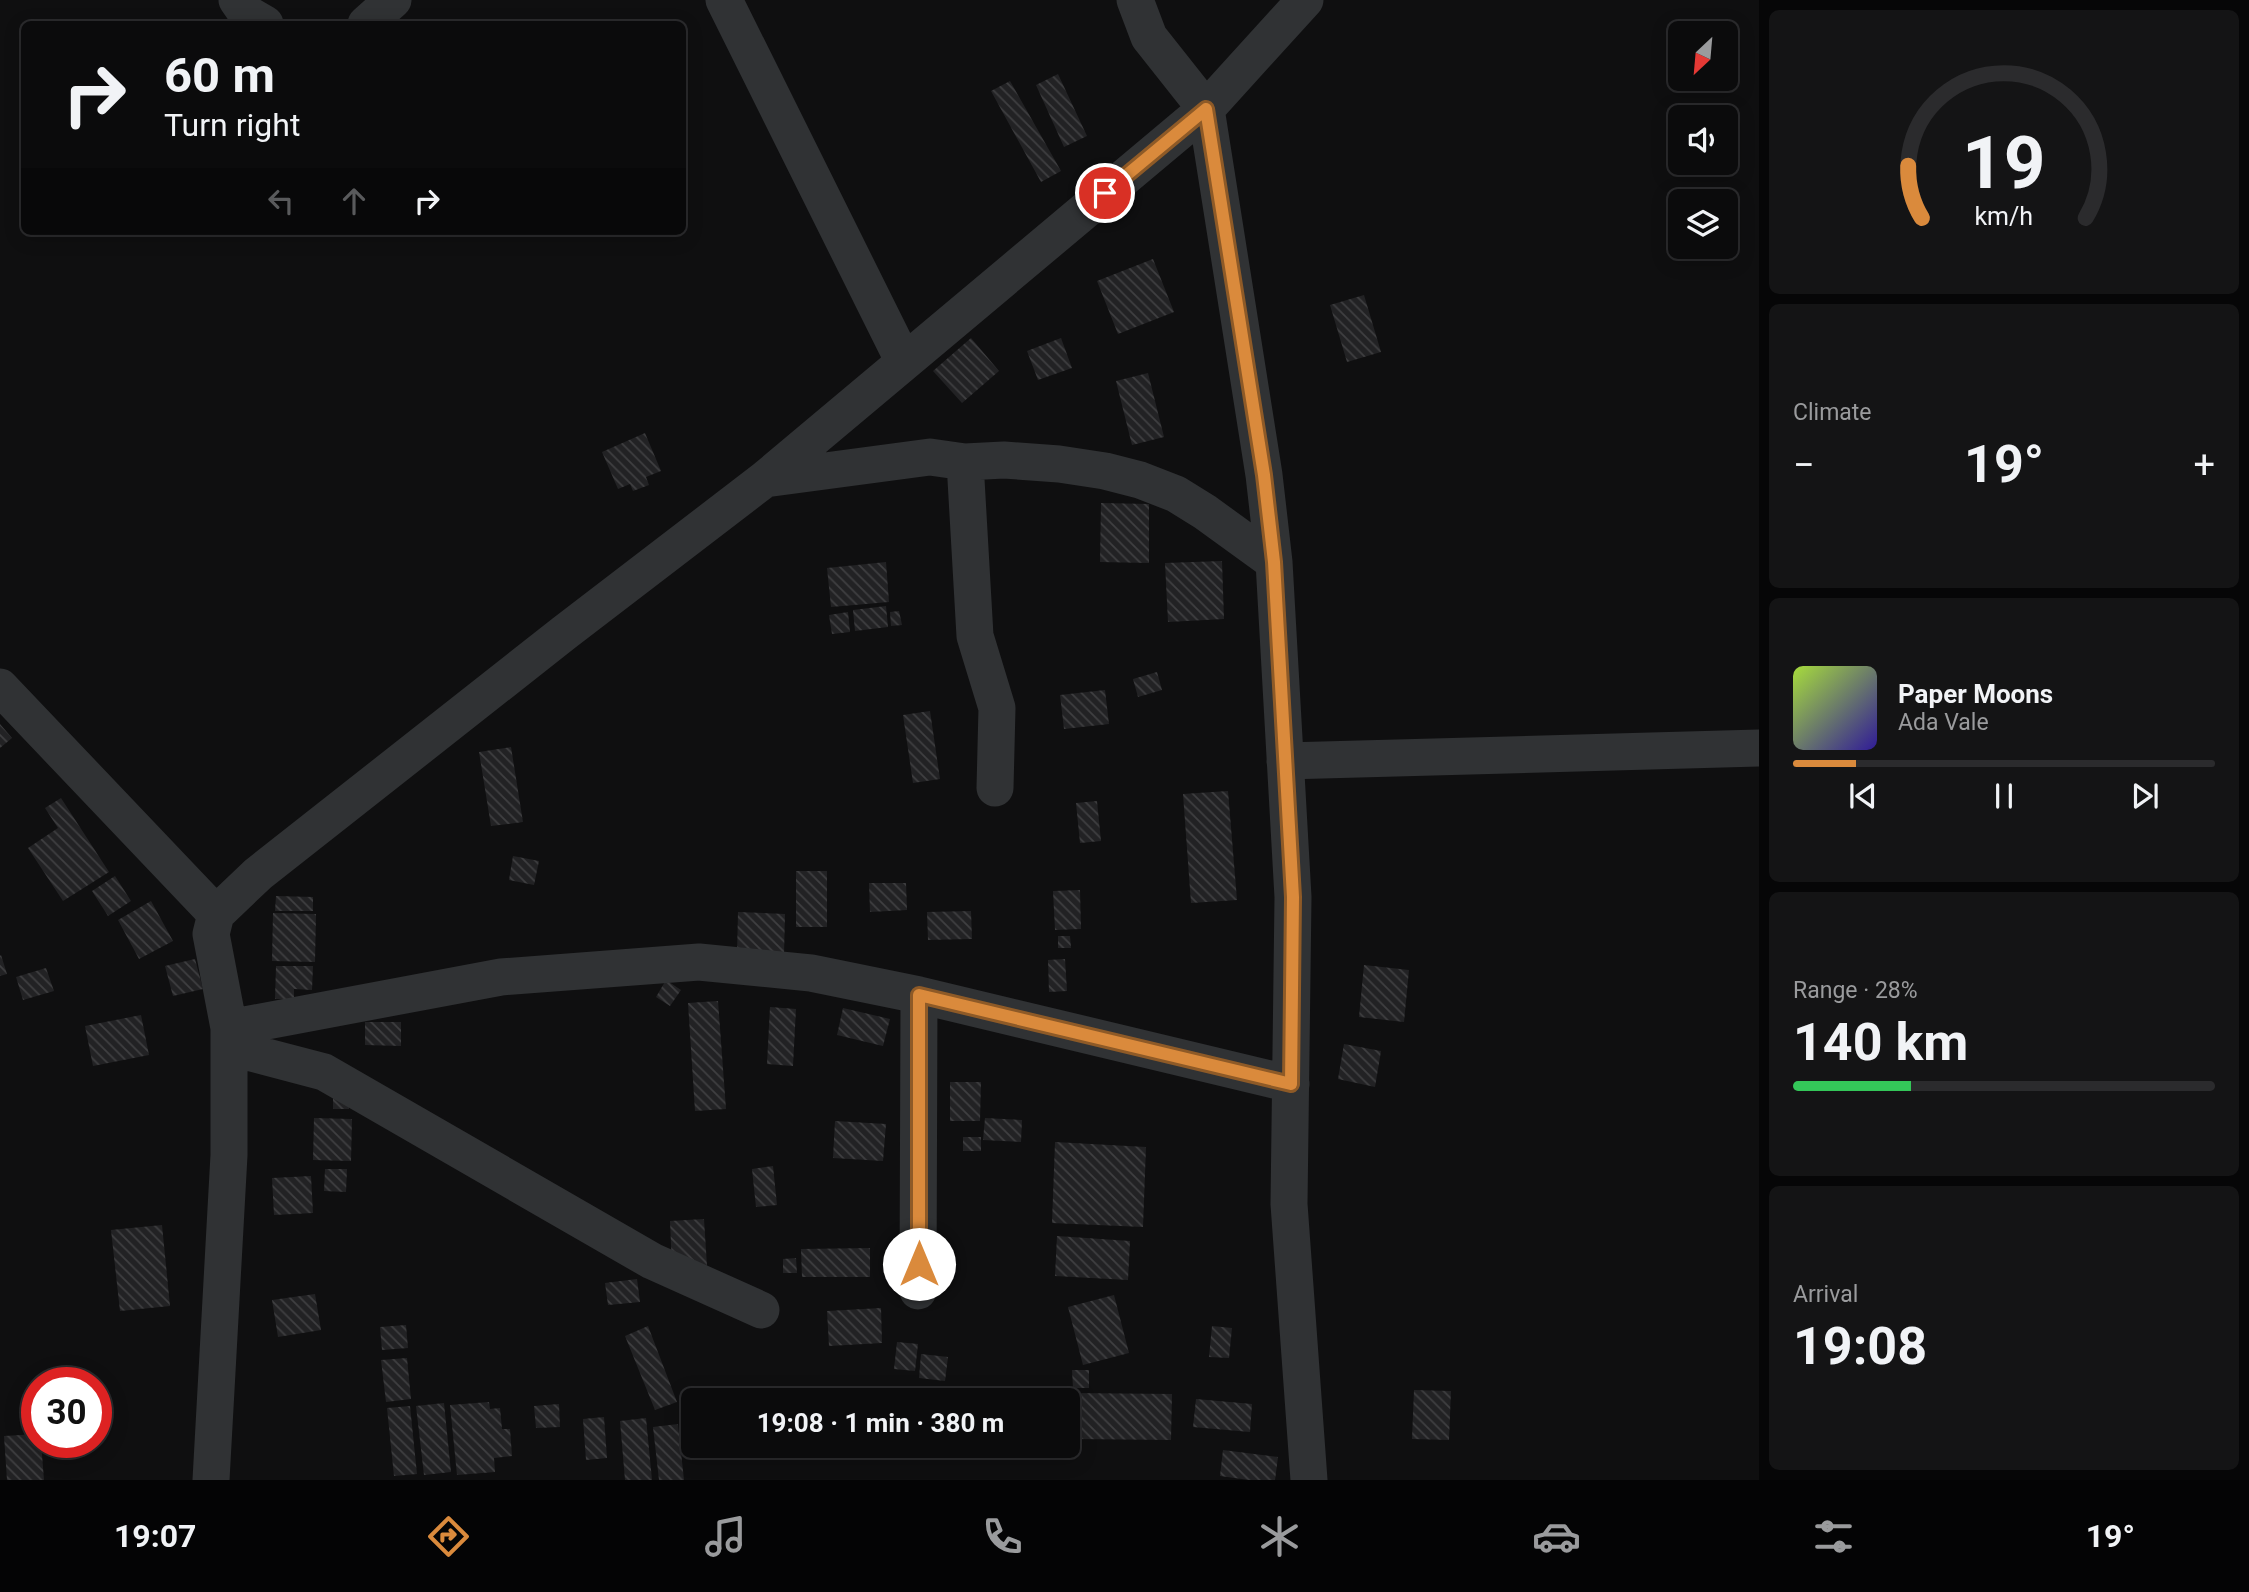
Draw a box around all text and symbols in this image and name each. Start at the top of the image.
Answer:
north arrow [1668,21,1738,91]
map controls [1668,21,1738,259]
text: 60 m [164,47,275,104]
icon: right [49,49,140,140]
button: sound [1668,105,1738,175]
text: Turn right [164,106,300,144]
text: 19 [1962,120,2046,206]
pin [1075,163,1135,223]
icon: arrive [1086,174,1124,212]
icon: left [262,182,300,220]
icon: ahead [335,182,373,220]
icon: right [408,182,446,220]
button: layers [1668,189,1738,259]
text: km/h [1975,202,2033,231]
text: Climate [1793,399,1872,426]
text: 19° [1964,434,2044,495]
text: − [1793,443,1815,487]
text: + [2193,443,2215,487]
text: Paper Moons [1898,679,2053,709]
text: Ada Vale [1898,709,1989,736]
icon: previous [1844,777,1882,815]
icon: pause [1985,777,2023,815]
icon: next [2126,777,2164,815]
text: Range · 28% [1793,977,1918,1004]
text: 140 km [1793,1012,1968,1073]
position arrow [882,1227,956,1301]
text: Arrival [1793,1281,1858,1308]
text: 19:08 [1793,1316,1927,1377]
speed limit sign: 30 [21,1367,112,1458]
text: 19:08 · 1 min · 380 m [757,1408,1004,1438]
icon: directions [424,1512,473,1561]
icon: music [701,1512,750,1561]
icon: phone [978,1512,1027,1561]
icon: climate [1255,1512,1304,1561]
icon: car [1532,1512,1581,1561]
icon: filters [1809,1512,1858,1561]
text: 19:07 [114,1517,196,1555]
text: 19° [2086,1517,2135,1555]

